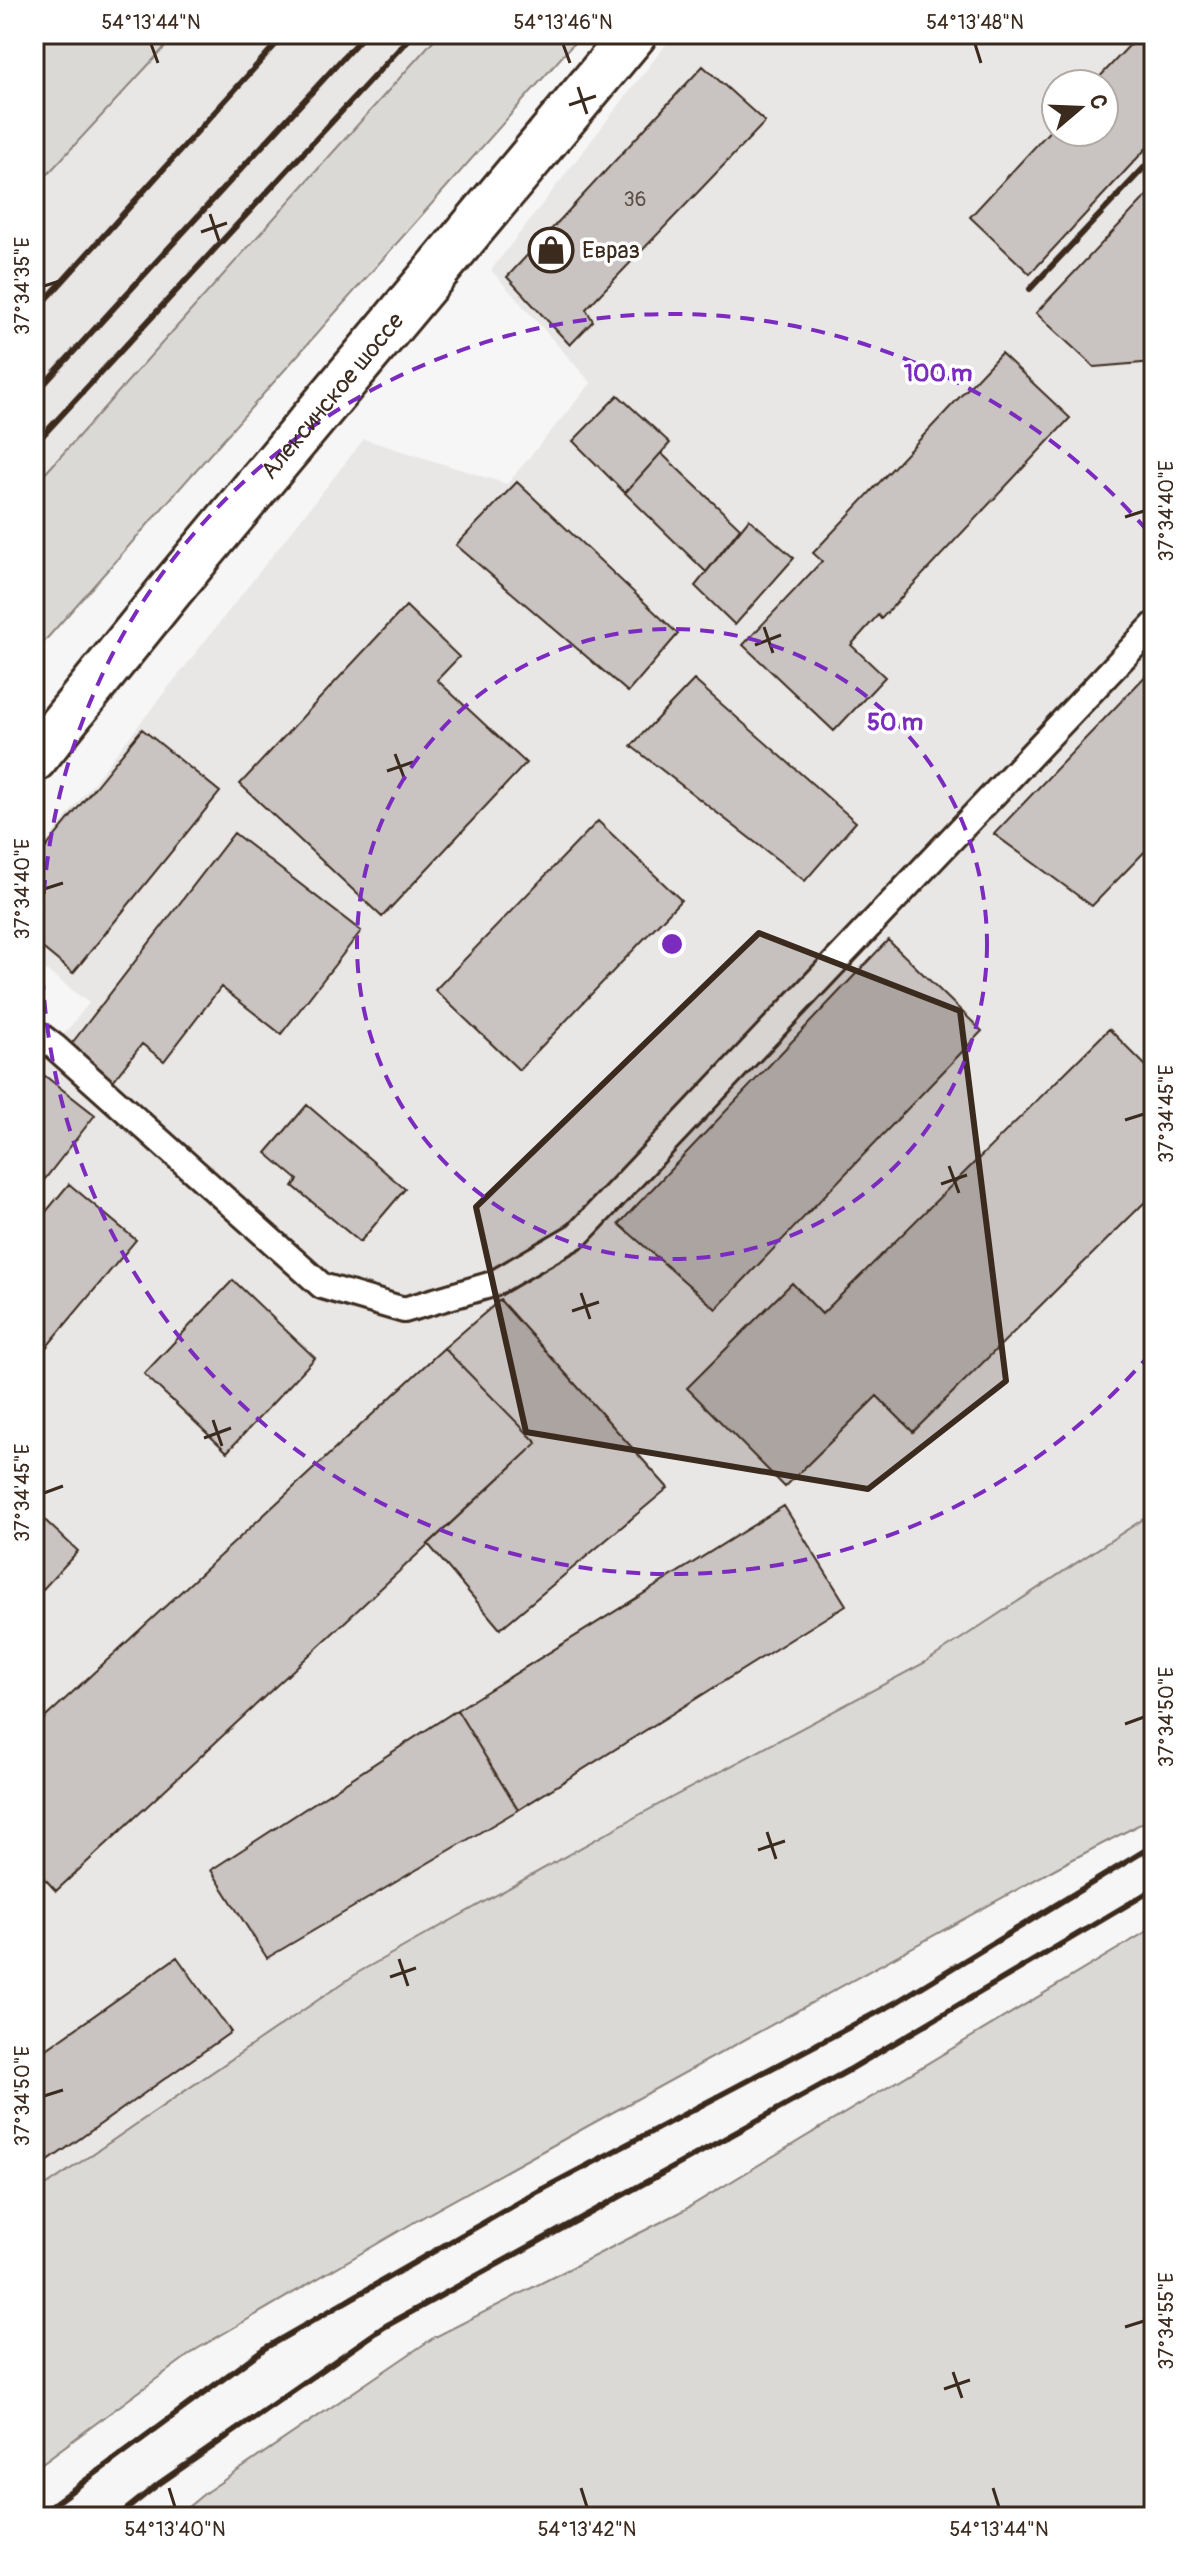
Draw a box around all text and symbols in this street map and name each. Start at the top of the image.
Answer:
text: 54°13'44"N [102,10,200,35]
text: 54°13'46"N [513,10,613,35]
text: 54°13'48"N [926,10,1024,35]
north arrow [1040,68,1120,148]
text: С [1083,91,1114,113]
house number: 36 [624,187,646,212]
shop icon: Евраз [527,226,575,274]
place label: Евраз [582,236,640,265]
text: 37°34'35"E [10,237,35,335]
street label: Алексинское шоссе [255,307,410,485]
text: 100 m [904,359,972,388]
text: 37°34'40"E [1154,461,1179,562]
text: 50 m [867,708,923,737]
text: 37°34'40"E [10,839,35,940]
centre of rings [658,930,686,958]
text: 37°34'45"E [1154,1065,1179,1163]
text: 37°34'45"E [10,1444,35,1542]
text: 37°34'50"E [1154,1667,1179,1767]
text: 37°34'50"E [10,2046,35,2146]
text: 37°34'55"E [1154,2272,1179,2370]
text: 54°13'40"N [124,2517,226,2542]
text: 54°13'42"N [538,2517,636,2542]
text: 54°13'44"N [950,2517,1048,2542]

